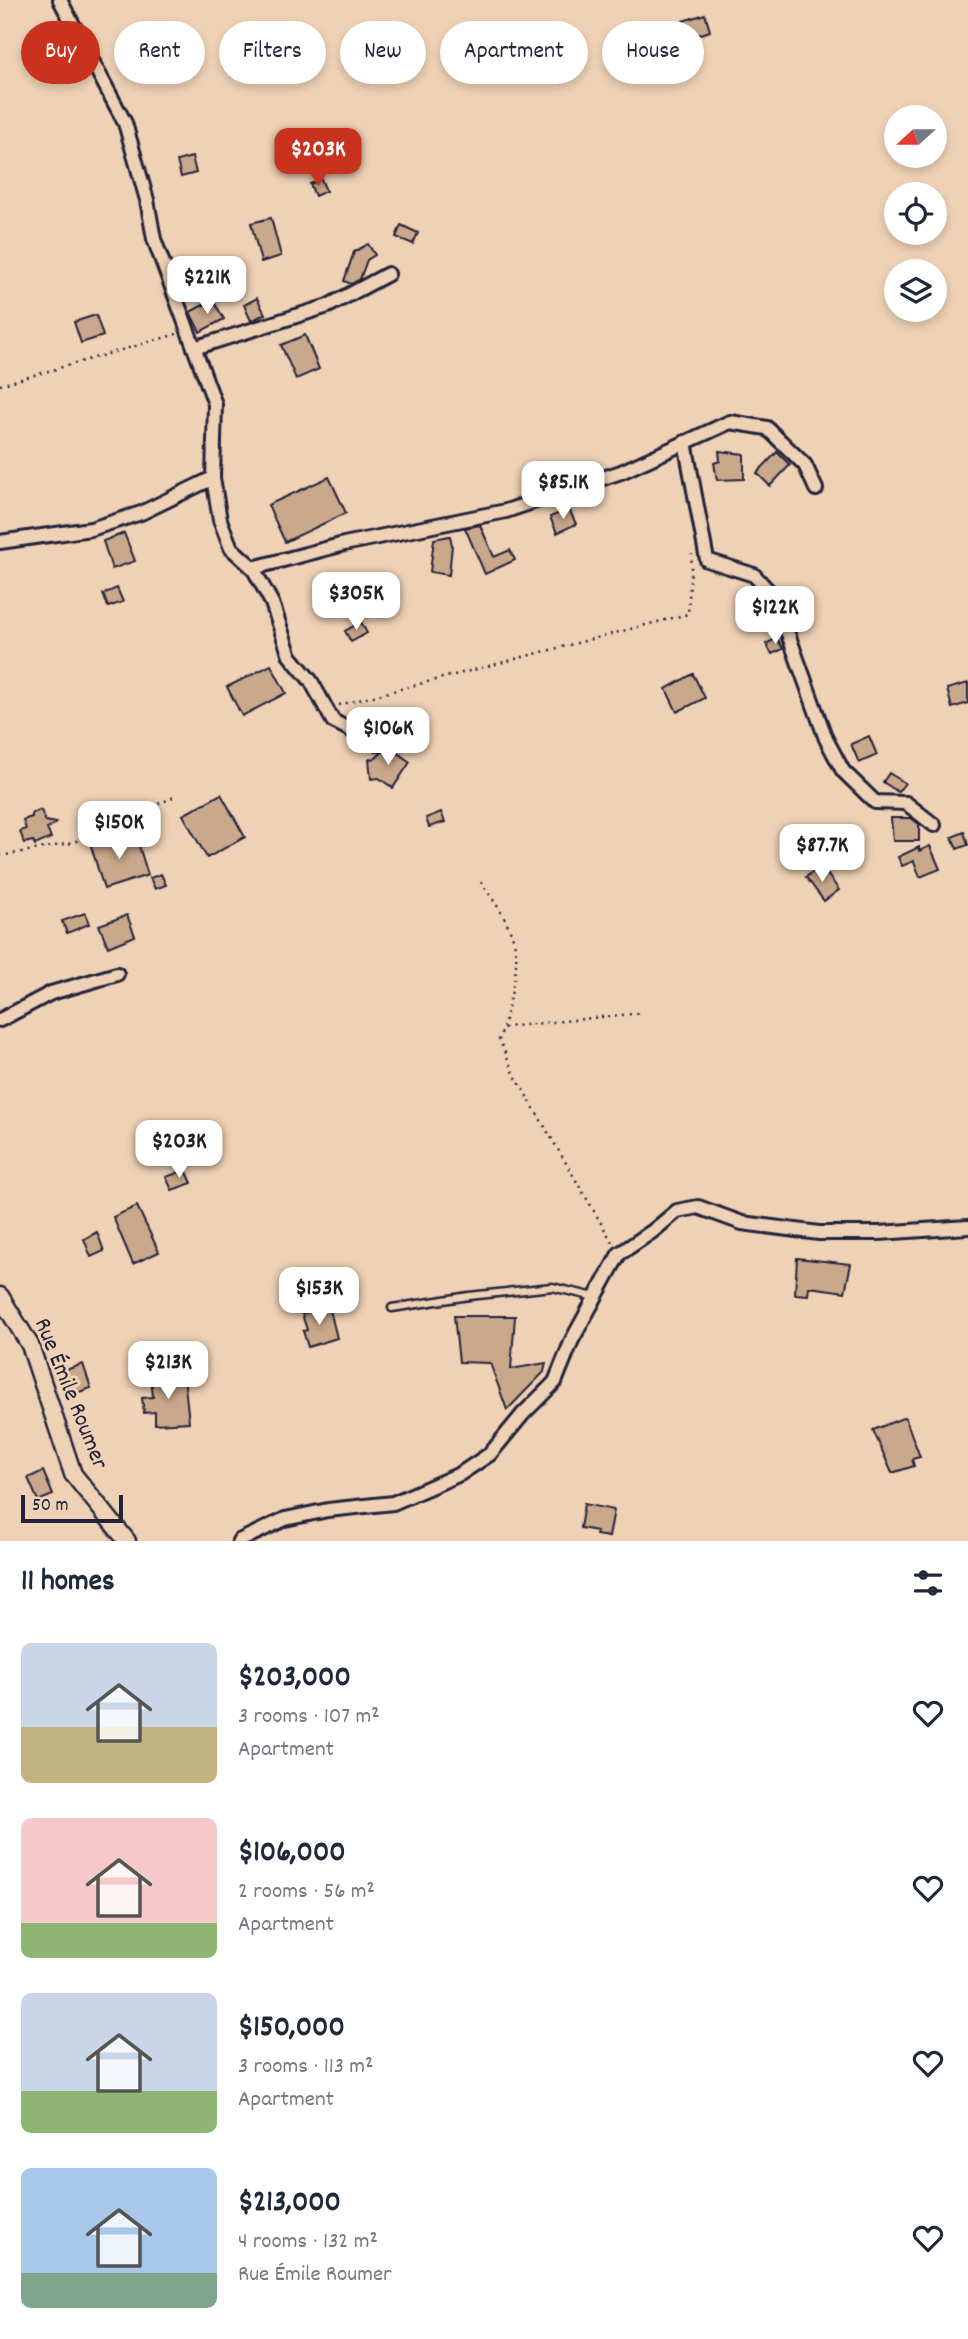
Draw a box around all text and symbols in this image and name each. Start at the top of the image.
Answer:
chip: Buy [21,21,100,84]
chip: Rent [114,21,205,84]
chip: Filters [219,21,326,84]
chip: New [340,21,426,84]
chip: Apartment [440,21,588,84]
chip: House [602,21,704,84]
north arrow [884,105,947,168]
map controls [884,105,947,322]
pin: $203K [269,128,367,188]
text: $203K [290,134,346,167]
button: locate [884,182,947,245]
pin: $221K [158,256,256,316]
button: layers [884,259,947,322]
text: $221K [183,262,231,295]
pin: $85.1K [506,462,620,521]
text: $85.1K [537,467,589,500]
pin: $305K [307,572,405,632]
text: $305K [328,578,384,611]
pin: $122K [726,586,824,646]
text: $122K [751,592,799,625]
pin: $106K [339,708,437,767]
text: $106K [362,713,414,746]
pin: $150K [70,802,168,861]
text: $150K [94,807,144,840]
pin: $87.7K [765,824,879,884]
text: $87.7K [796,830,848,863]
pin: $203K [130,1120,228,1180]
text: $203K [151,1126,207,1159]
pin: $153K [270,1268,368,1327]
text: $153K [295,1273,343,1306]
street label: Rue Émile Roumer [24,1313,116,1475]
pin: $213K [119,1342,217,1401]
text: $213K [144,1347,192,1380]
scale bar [21,1492,122,1524]
text: 50 m [32,1493,69,1520]
text: 11 homes [21,1562,115,1605]
icon: filters [909,1564,947,1602]
text: $203,000 [238,1658,351,1701]
icon: home [77,1671,161,1755]
icon: heart [909,1694,947,1732]
text: 3 rooms · 107 m² [238,1701,380,1734]
text: Apartment [238,1734,334,1767]
text: $106,000 [238,1833,346,1876]
icon: home [77,1846,161,1930]
icon: heart [909,1869,947,1907]
text: 2 rooms · 56 m² [238,1876,375,1909]
text: Apartment [238,1909,334,1942]
text: $150,000 [238,2008,345,2051]
icon: home [77,2021,161,2105]
icon: heart [909,2044,947,2082]
text: 3 rooms · 113 m² [238,2051,374,2084]
text: Apartment [238,2084,334,2117]
text: $213,000 [238,2183,341,2226]
icon: home [77,2196,161,2280]
icon: heart [909,2219,947,2257]
text: 4 rooms · 132 m² [238,2226,378,2259]
text: Rue Émile Roumer [238,2259,392,2292]

